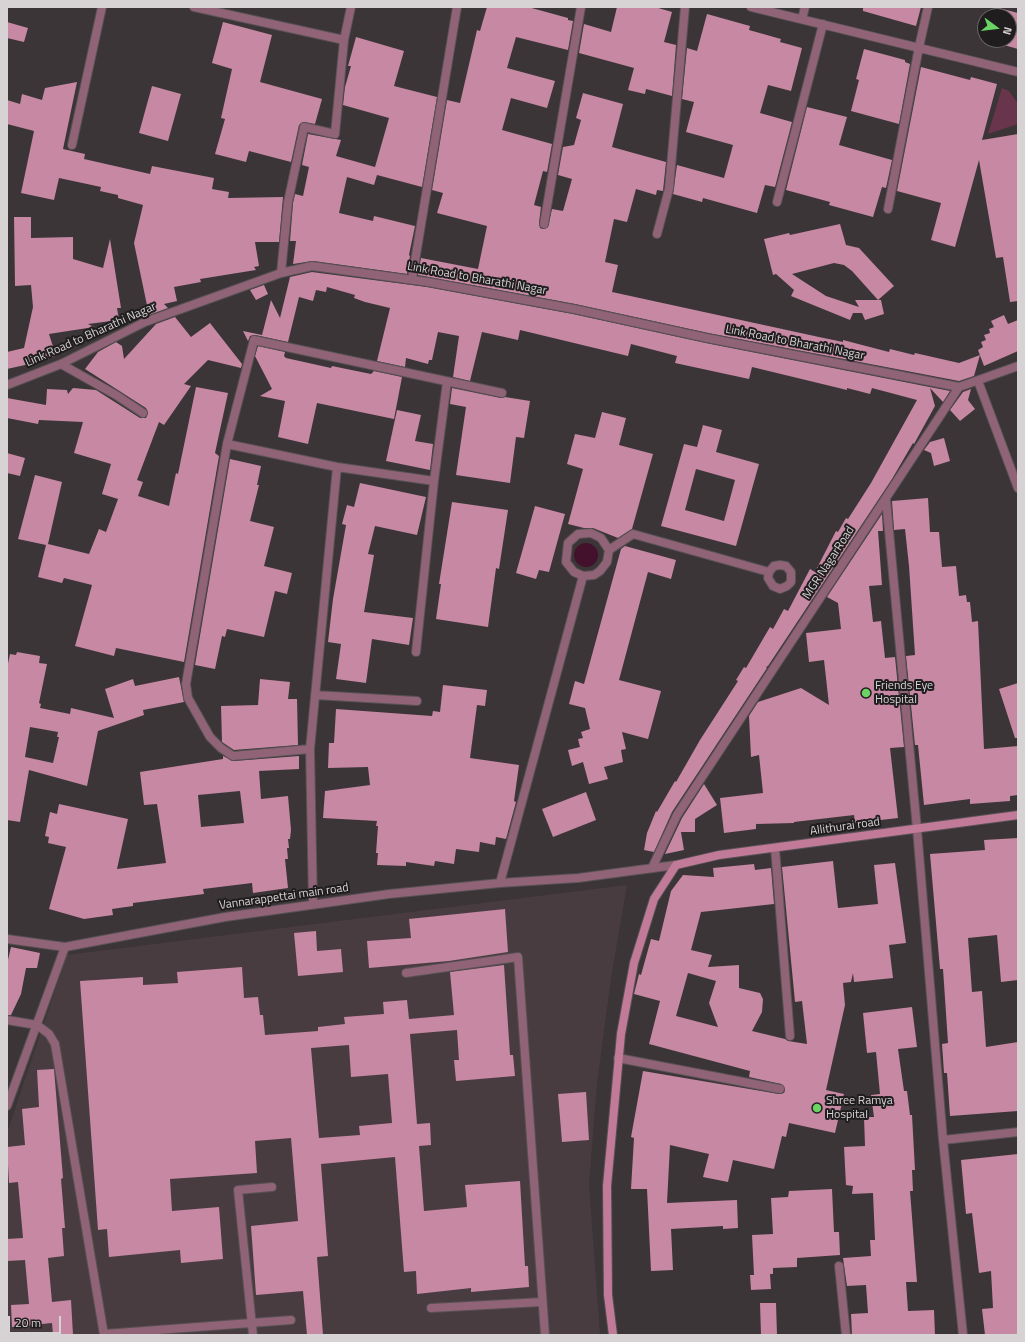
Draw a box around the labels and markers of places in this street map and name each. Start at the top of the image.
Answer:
place label: Friends Eye Hospital [875,679,933,707]
marker: Friends Eye Hospital [860,687,872,699]
place label: Shree Ramya Hospital [826,1094,893,1122]
marker: Shree Ramya Hospital [811,1102,823,1114]

